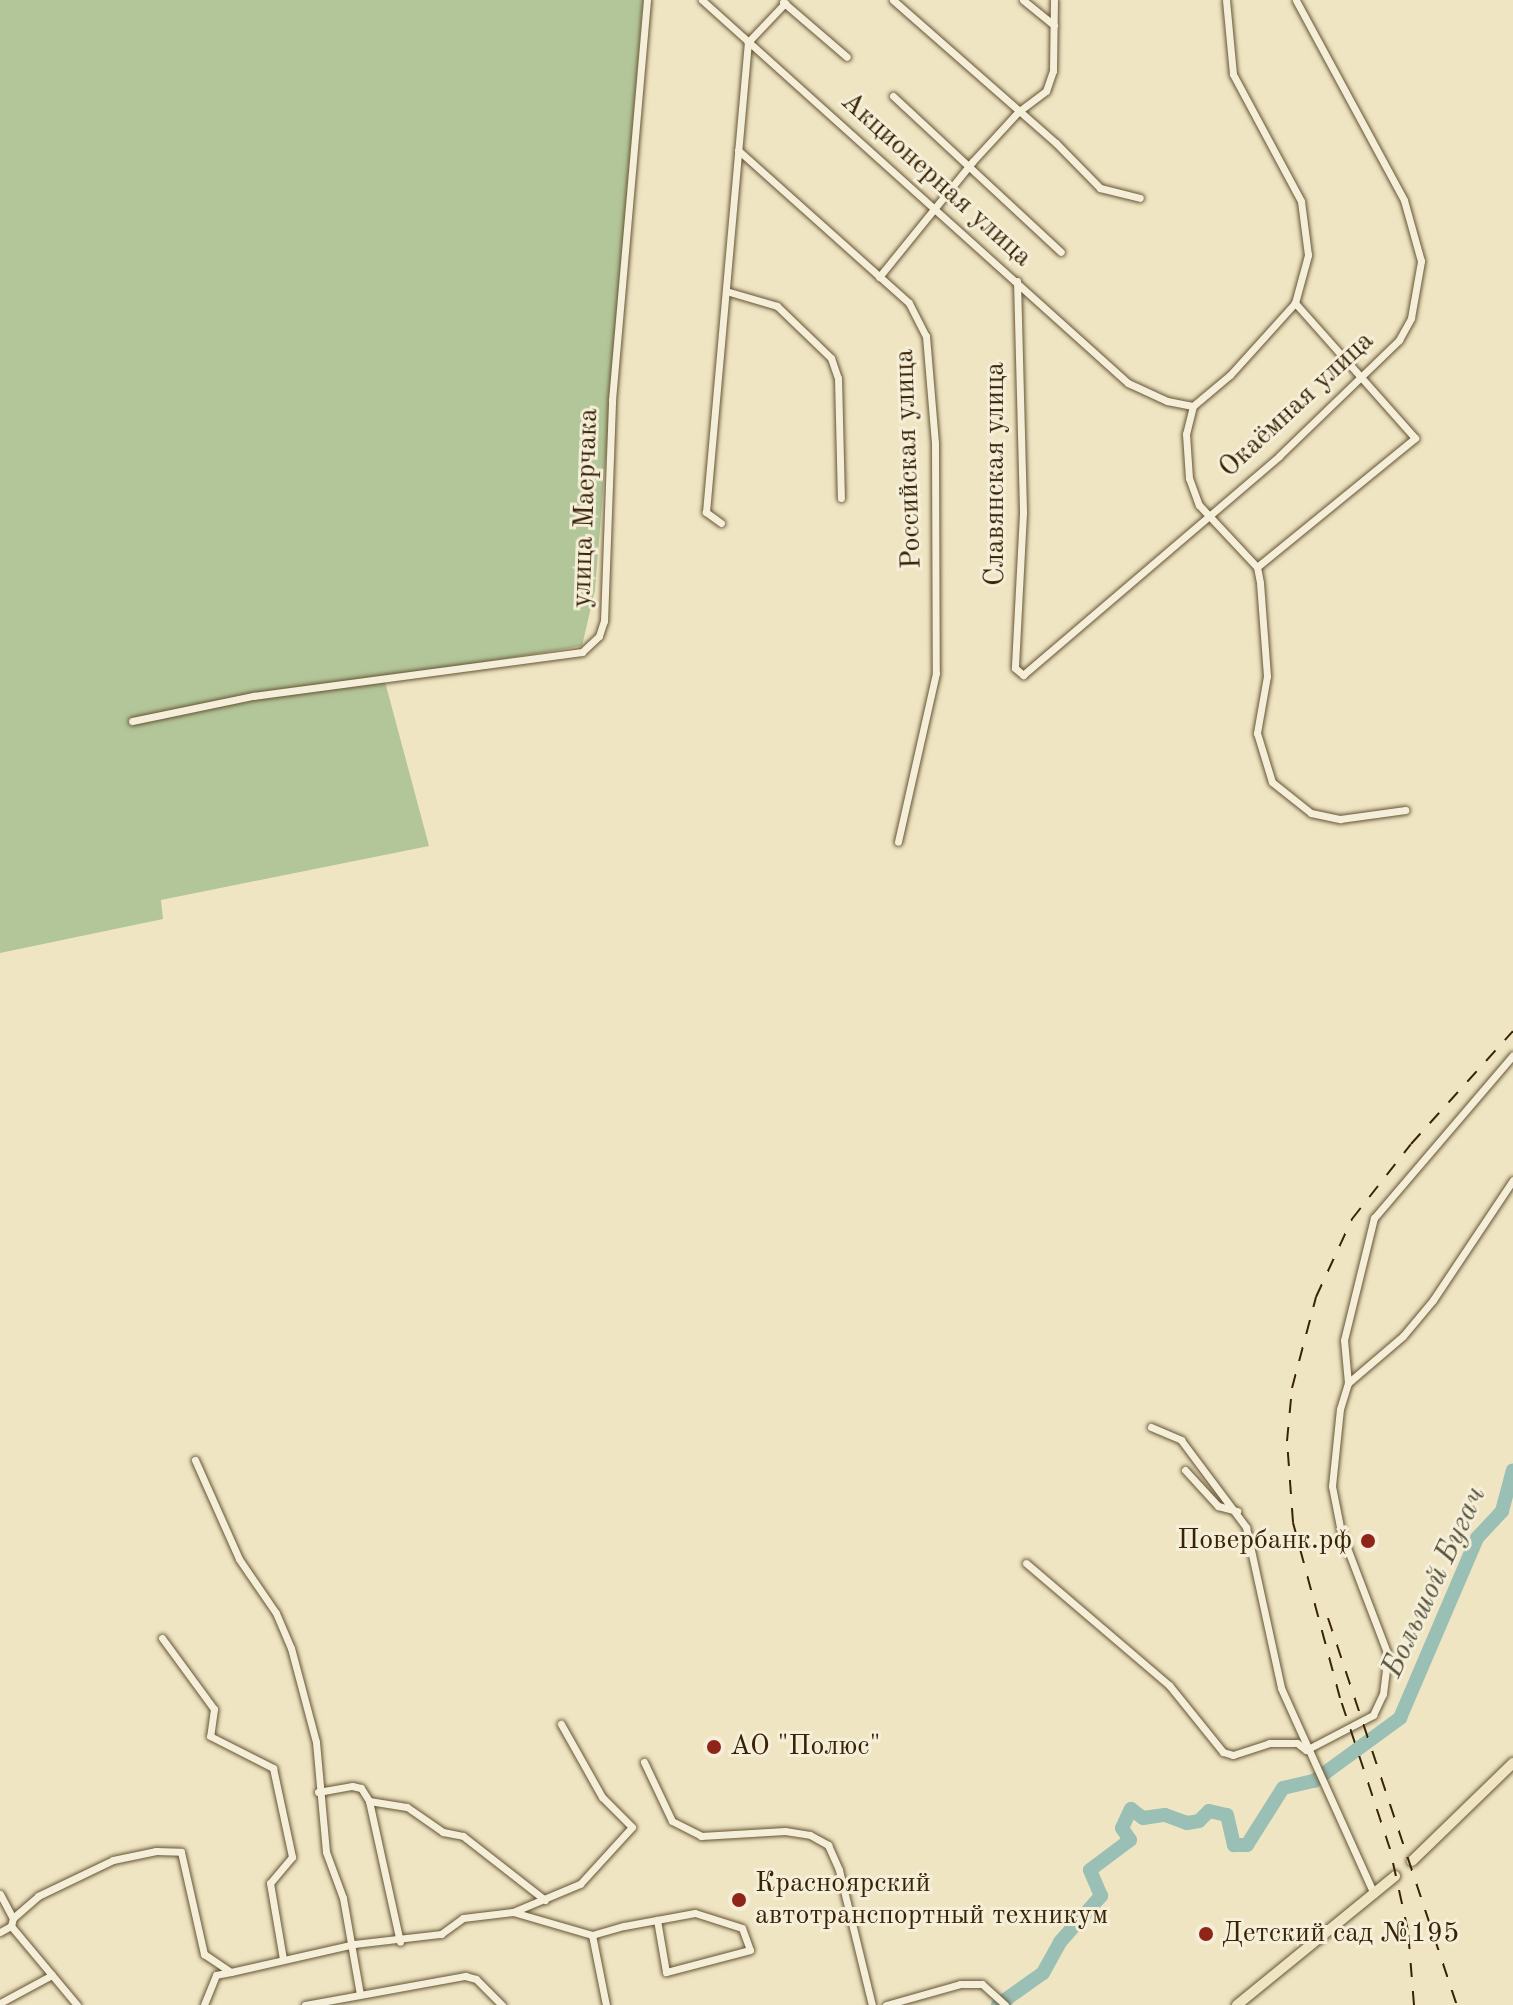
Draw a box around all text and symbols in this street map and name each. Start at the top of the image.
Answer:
street label: Акционерная улица [833,85,1039,275]
street label: Окаёмная улица [1213,325,1381,485]
street label: Российская улица [888,348,930,570]
street label: Славянская улица [979,362,1013,586]
street label: улица Маерчака [566,408,606,608]
water label: Большой Бугач [1375,1481,1495,1683]
place label: Повербанк.рф [1177,1524,1352,1558]
marker: Повербанк.рф [1359,1532,1377,1550]
place label: АО "Полюс" [730,1730,880,1764]
marker: АО "Полюс" [705,1738,723,1756]
place label: Красноярский автотранспортный техникум [755,1867,1108,1933]
marker: Красноярский автотранспортный техникум [730,1891,748,1909]
place label: Детский сад №195 [1222,1917,1459,1951]
marker: Детский сад №195 [1197,1925,1215,1943]

